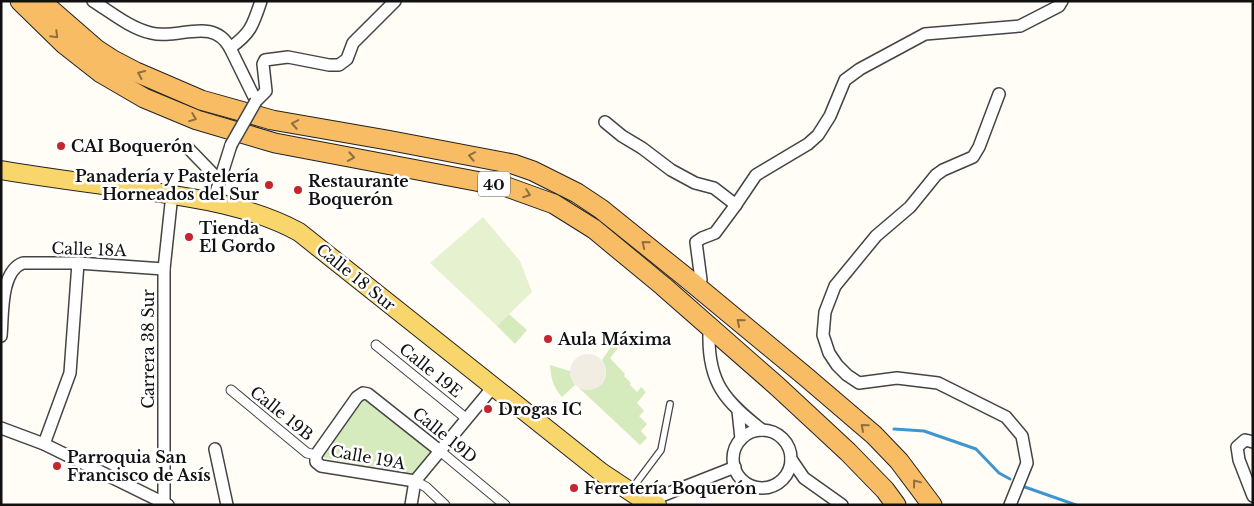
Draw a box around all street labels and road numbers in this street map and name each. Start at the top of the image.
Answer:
road number: 40 [478,172,510,196]
street label: Calle 18A [51,238,127,260]
street label: Calle 18 Sur [312,239,400,315]
street label: Carrera 38 Sur [138,289,158,409]
street label: Calle 19E [396,339,466,401]
street label: Calle 19B [246,381,318,445]
street label: Calle 19D [409,403,481,467]
street label: Calle 19A [329,441,407,473]

